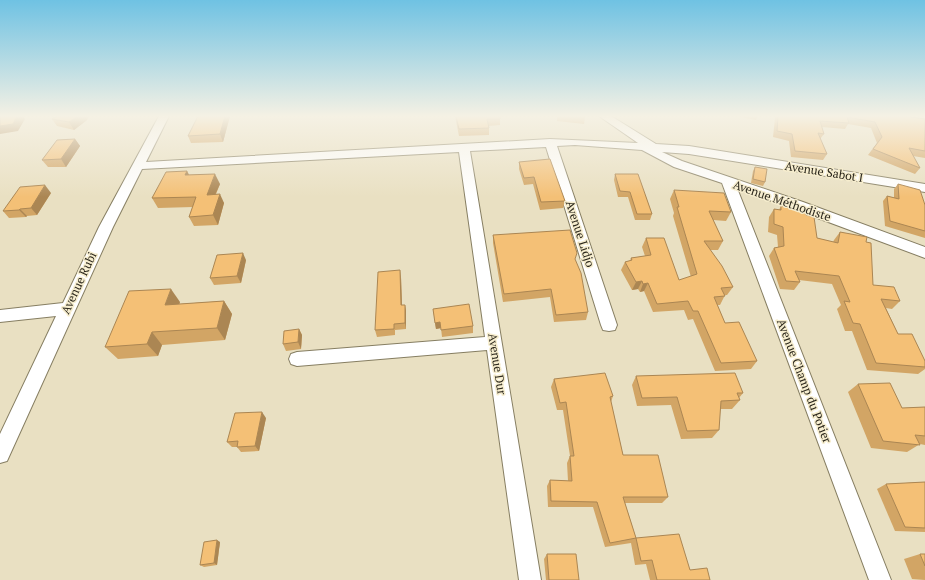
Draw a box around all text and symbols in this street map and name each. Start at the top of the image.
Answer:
street label: Avenue Sabot I [784,158,864,185]
street label: Avenue Méthodiste [731,177,833,224]
street label: Avenue Lidjo [563,199,598,269]
street label: Avenue Rubi [58,249,100,316]
street label: Avenue Champ du Potier [774,317,835,445]
street label: Avenue Dur [485,332,510,396]

